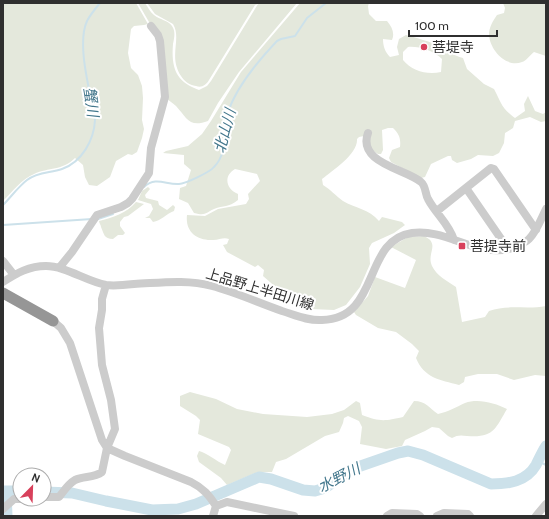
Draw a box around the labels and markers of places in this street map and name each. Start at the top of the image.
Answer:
place label: 菩堤寺 [432,38,474,56]
marker: 菩堤寺 [419,42,429,52]
place label: 菩提寺前 [470,237,526,255]
marker: 菩提寺前 [457,241,467,251]

